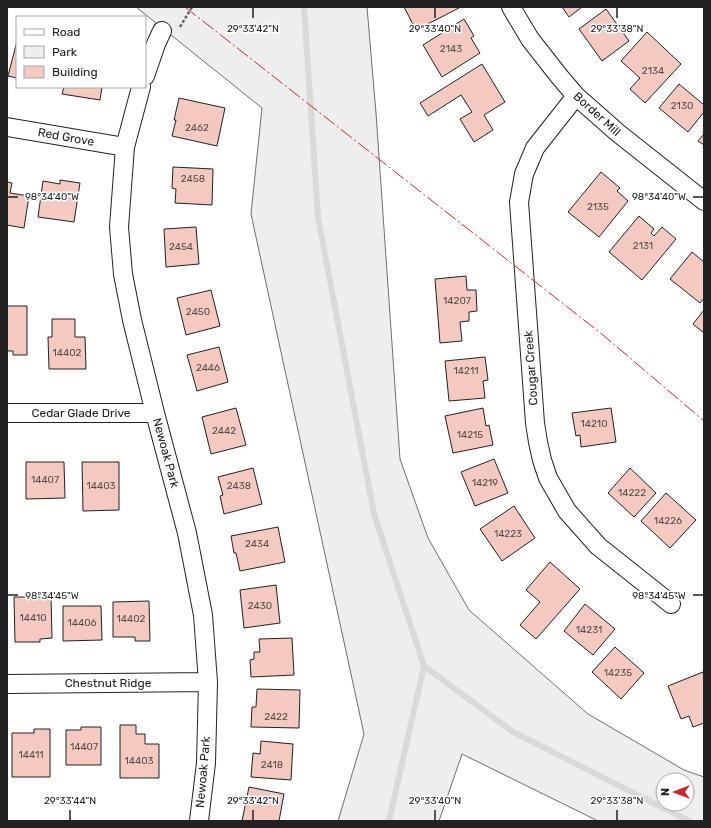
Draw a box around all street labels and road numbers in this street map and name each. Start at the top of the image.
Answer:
street label: Border Mill [571,89,624,139]
street label: Red Grove [37,125,96,149]
street label: Cougar Creek [521,329,541,406]
street label: Cedar Glade Drive [31,406,131,420]
street label: Newoak Park [150,416,182,490]
street label: Chestnut Ridge [65,676,152,690]
street label: Newoak Park [193,735,213,808]

